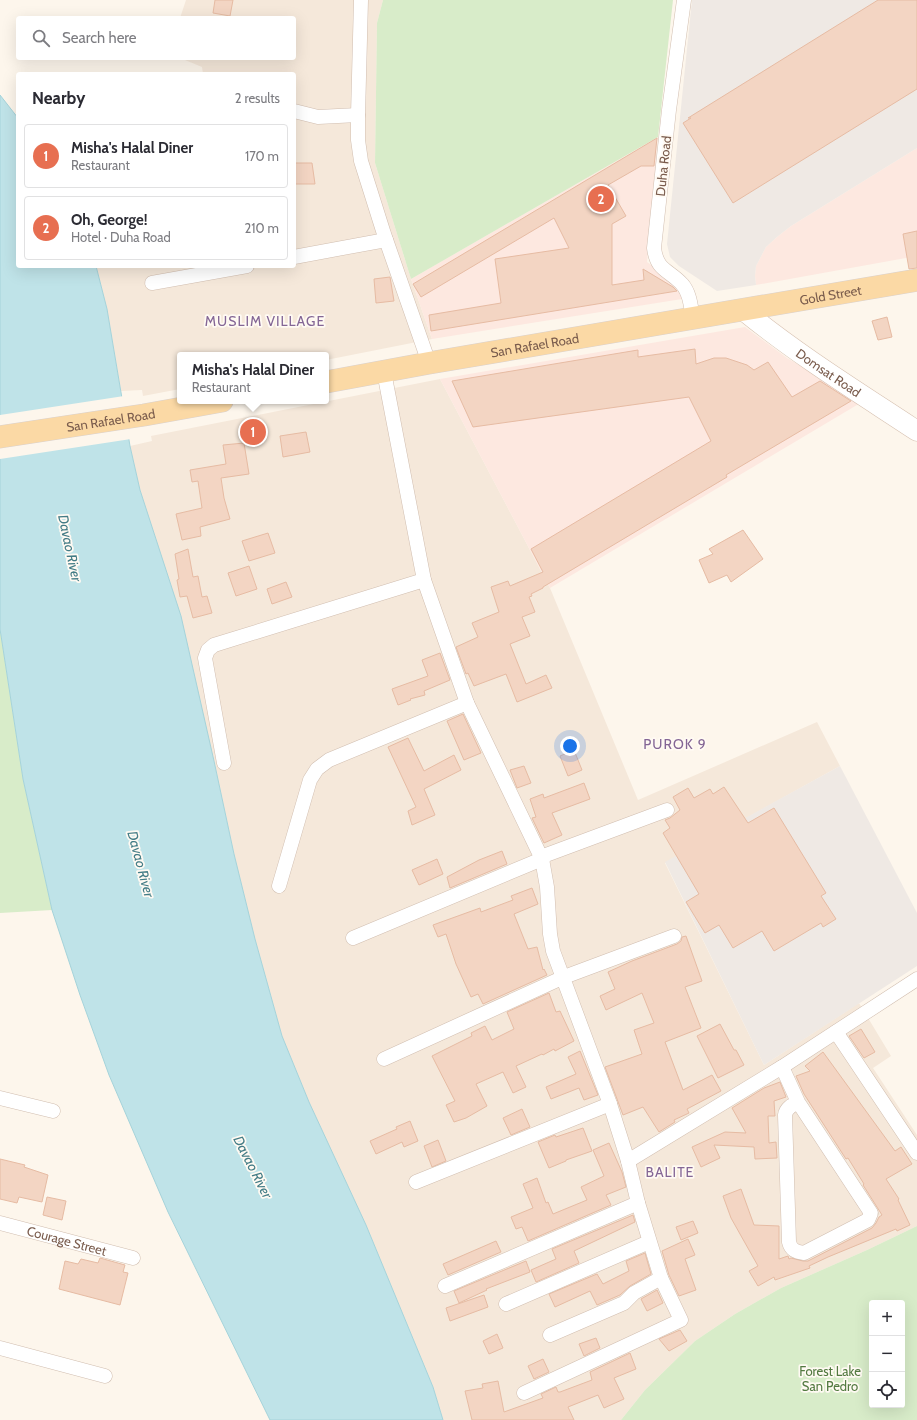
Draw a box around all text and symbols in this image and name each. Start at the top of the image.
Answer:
search box [16,16,296,60]
icon: search [30,27,52,49]
text: Search here [62,29,137,47]
text: Nearby [32,88,85,108]
text: 2 results [235,90,280,106]
street label: Duha Road [652,135,674,197]
text: Misha's Halal Diner [71,139,193,157]
text: 1 [44,148,48,164]
text: 170 m [245,148,279,164]
text: Restaurant [71,157,130,173]
pin: 2 [588,184,614,214]
text: Oh, George! [71,211,147,229]
text: 2 [43,220,49,236]
text: 210 m [245,220,279,236]
text: Hotel · Duha Road [71,229,171,245]
street label: Gold Street [798,281,863,308]
district label: MUSLIM VILLAGE [205,312,325,330]
street label: San Rafael Road [489,330,580,360]
street label: Domsat Road [793,345,864,400]
popup [177,352,329,404]
text: Misha's Halal Diner [192,361,314,379]
text: Restaurant [192,379,251,395]
street label: San Rafael Road [65,405,156,435]
pin: 1 [240,417,266,447]
water label: Davao River [54,513,86,584]
district label: PUROK 9 [643,735,707,753]
your location [560,736,580,756]
water label: Davao River [124,829,159,900]
water label: Davao River [230,1133,277,1202]
district label: BALITE [646,1163,694,1181]
street label: Courage Street [25,1222,109,1259]
map controls [869,1300,905,1408]
button: + [869,1300,905,1336]
button: − [869,1336,905,1372]
park label: Forest Lake San Pedro [799,1363,861,1394]
button: locate [869,1372,905,1408]

